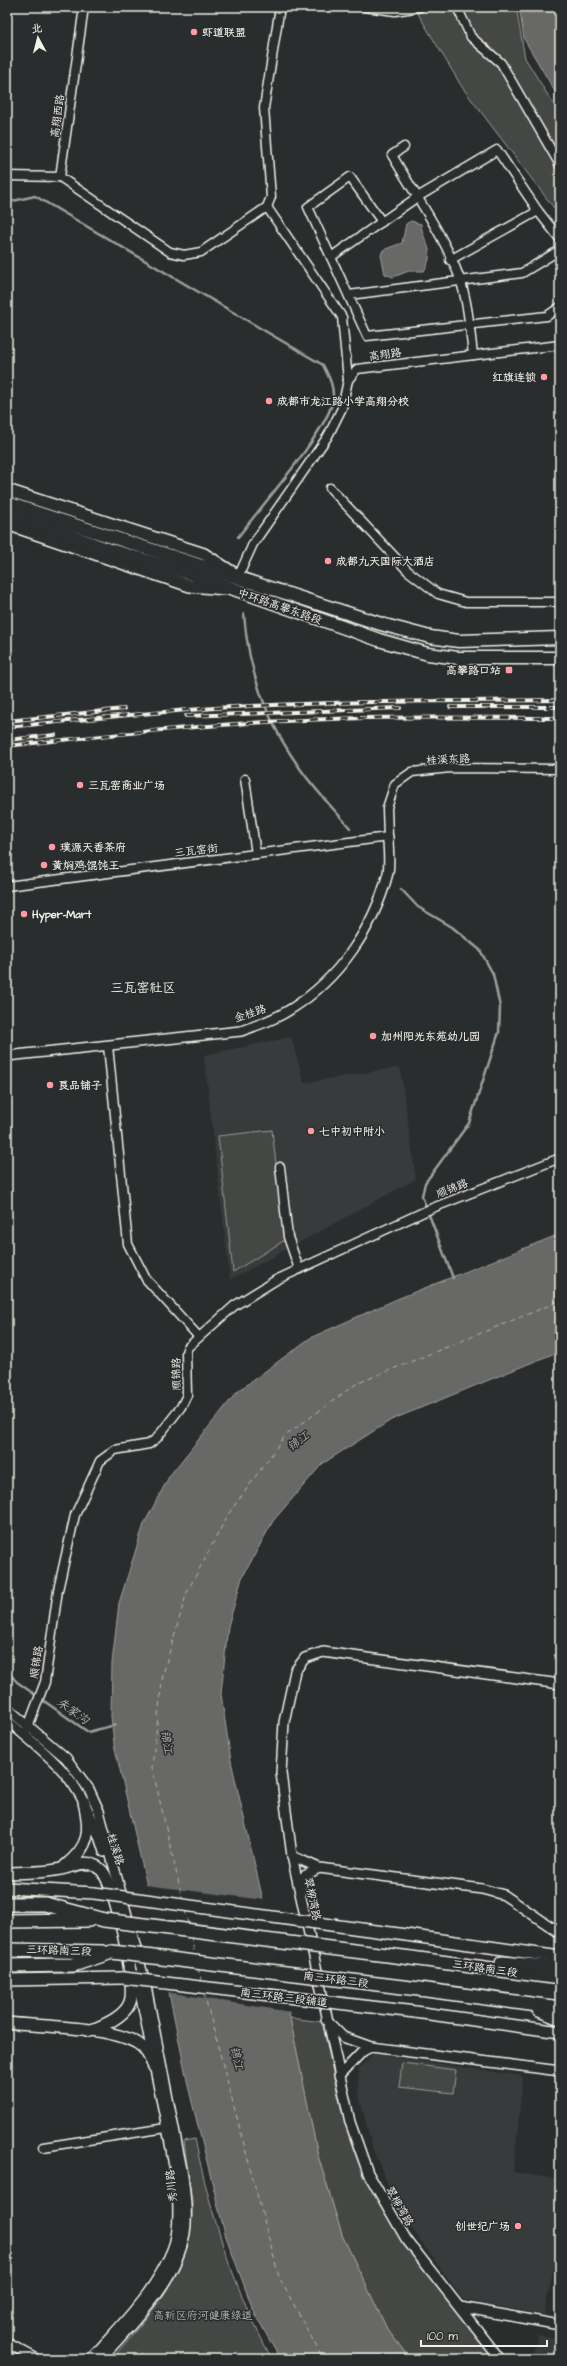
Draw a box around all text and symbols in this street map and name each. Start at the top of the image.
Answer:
north arrow [18,18,58,58]
text: 北 [30,20,43,37]
place label: 虾道联盟 [202,25,246,40]
marker: 虾道联盟 [189,27,199,37]
street label: 高翔西路 [47,93,68,139]
street label: 高翔路 [368,345,402,364]
place label: 红旗连锁 [492,370,536,385]
marker: 红旗连锁 [539,372,549,382]
place label: 成都市龙江路小学高翔分校 [277,394,409,409]
marker: 成都市龙江路小学高翔分校 [264,396,274,406]
place label: 成都九天国际大酒店 [336,554,435,569]
marker: 成都九天国际大酒店 [323,556,333,566]
street label: 中环路高攀东路段 [236,585,324,628]
place label: 高攀路口站 [446,663,501,678]
marker: 高攀路口站 [504,665,514,675]
street label: 桂溪东路 [426,751,470,768]
place label: 三瓦窑商业广场 [88,778,165,793]
marker: 三瓦窑商业广场 [75,780,85,790]
place label: 璞源天香茶府 [59,840,126,855]
street label: 三瓦窑街 [173,840,220,861]
marker: 璞源天香茶府 [47,842,57,852]
place label: 黄焖鸡·馄饨王 [52,858,120,873]
marker: 黄焖鸡·馄饨王 [39,860,49,870]
place label: Hyper-Mart [31,907,92,924]
marker: Hyper-Mart [19,909,29,919]
district label: 三瓦窑社区 [110,979,176,997]
street label: 金桂路 [232,1001,268,1026]
place label: 加州阳光东苑幼儿园 [381,1029,480,1044]
marker: 加州阳光东苑幼儿园 [368,1031,378,1041]
place label: 良品铺子 [58,1078,102,1093]
marker: 良品铺子 [45,1080,55,1090]
place label: 七中初中附小 [319,1124,385,1139]
marker: 七中初中附小 [306,1126,316,1136]
street label: 顺锦路 [434,1176,470,1201]
street label: 顺锦路 [169,1357,184,1391]
water label: 锦江 [284,1427,314,1455]
street label: 顺锦路 [27,1645,46,1680]
water label: 朱家沟 [53,1694,93,1729]
water label: 锦江 [156,1729,177,1756]
street label: 桂溪路 [104,1831,128,1867]
street label: 翠柳湾路 [301,1876,324,1922]
street label: 三环路南三段 [26,1942,92,1959]
street label: 三环路南三段 [451,1956,519,1981]
street label: 南三环路三段 [302,1968,370,1991]
street label: 南三环路三段辅道 [239,1985,329,2010]
water label: 锦江 [225,2044,248,2073]
street label: 秀川路 [162,2169,181,2203]
street label: 翠柳湾路 [382,2183,417,2229]
place label: 创世纪广场 [455,2219,510,2234]
marker: 创世纪广场 [513,2221,523,2231]
park label: 高新区府河健康绿道 [154,2308,253,2323]
scale bar [421,2322,547,2348]
text: 100 m [427,2328,458,2345]

